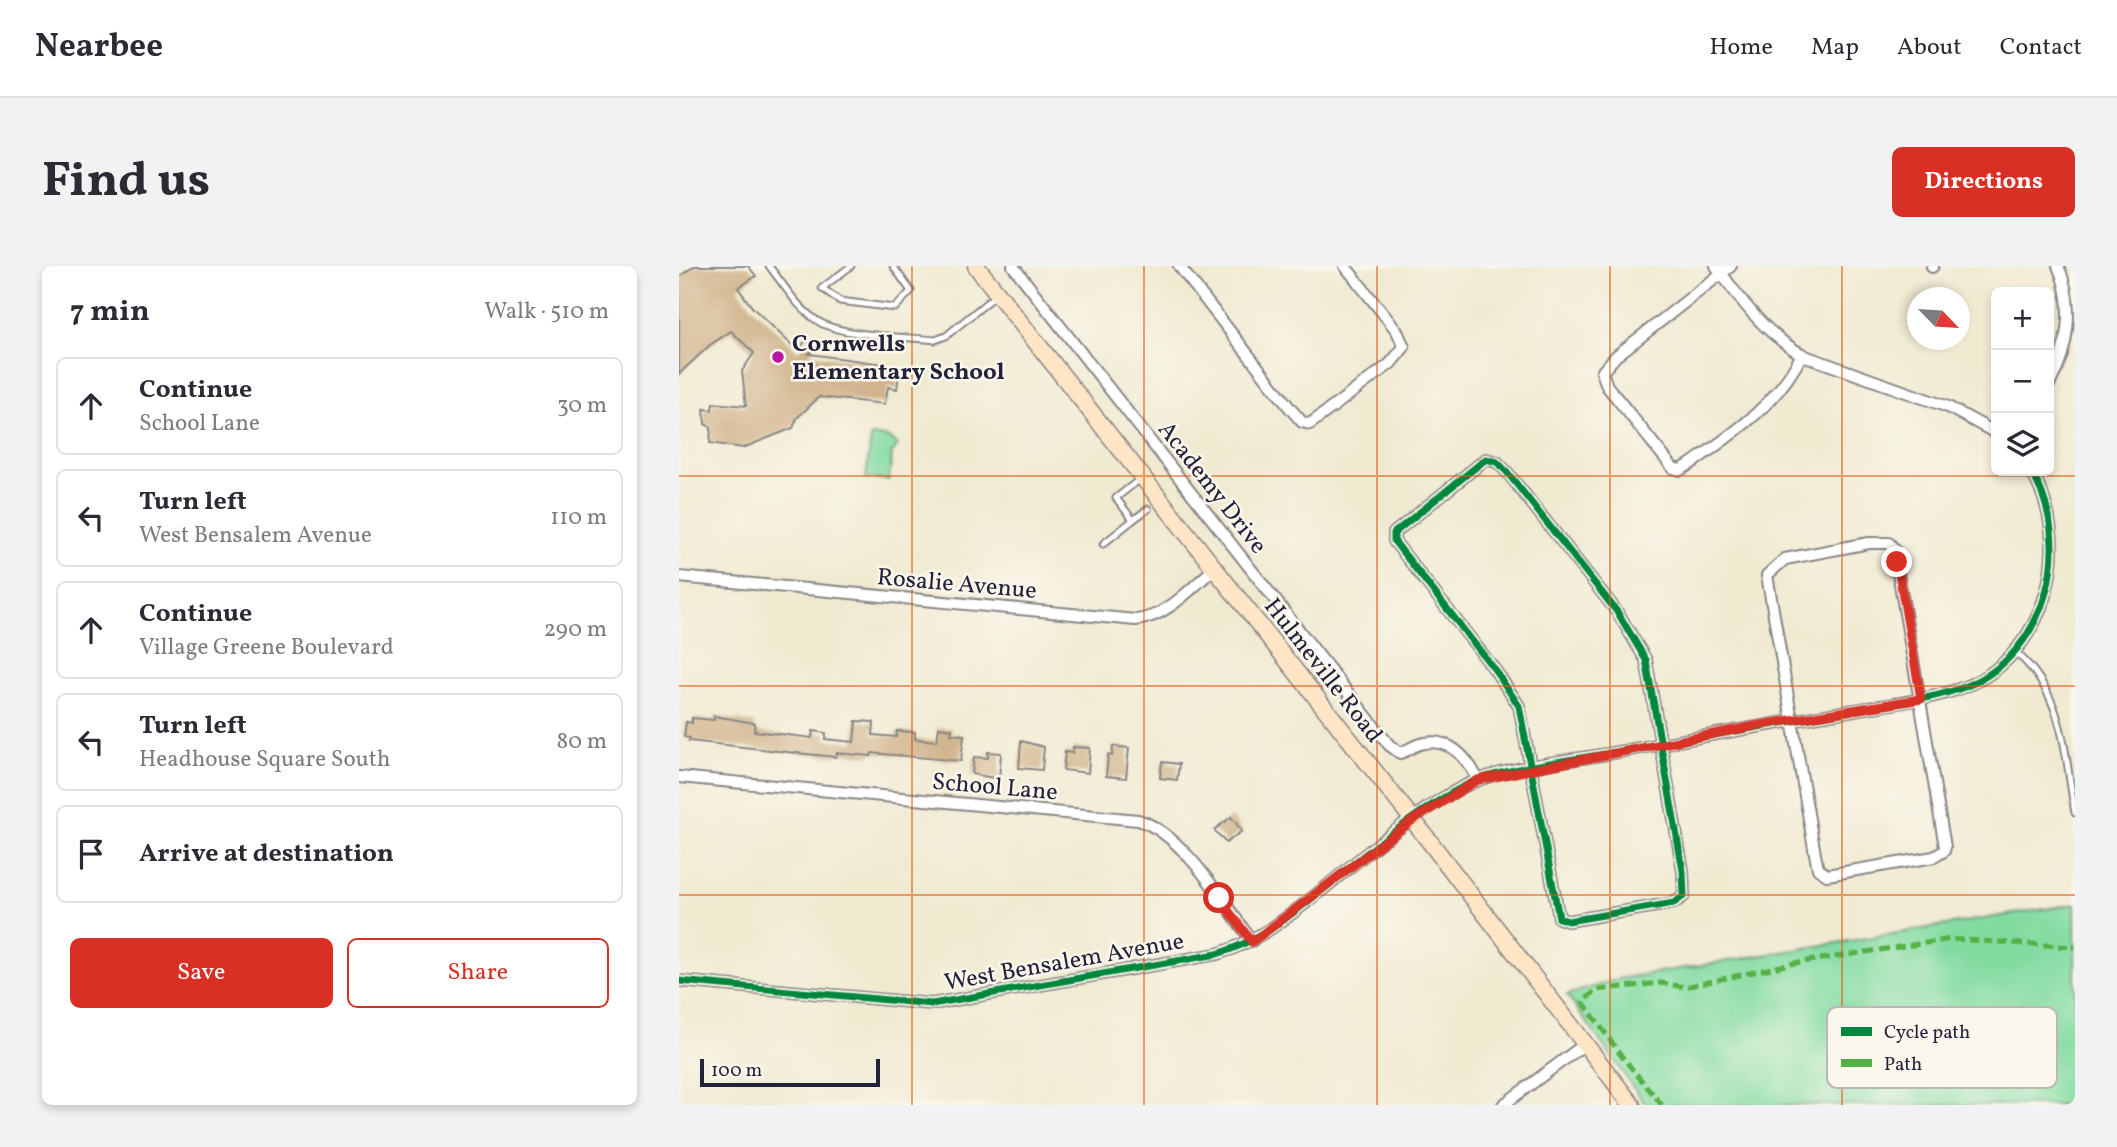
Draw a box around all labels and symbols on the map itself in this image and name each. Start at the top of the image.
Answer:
north arrow [1907,287,1970,350]
place label: Cornwells Elementary School [792,328,1005,390]
marker: Cornwells Elementary School [770,349,786,365]
street label: Academy Drive [1149,415,1274,562]
route end [1881,546,1912,577]
street label: Rosalie Avenue [876,561,1038,609]
street label: Hulmeville Road [1255,592,1390,751]
street label: School Lane [931,766,1059,810]
route start [1203,882,1234,913]
street label: West Bensalem Avenue [942,925,1187,1001]
legend [1827,1007,2057,1088]
text: Cycle path [1884,1020,1970,1046]
text: Path [1884,1052,1922,1078]
scale bar [700,1056,880,1088]

